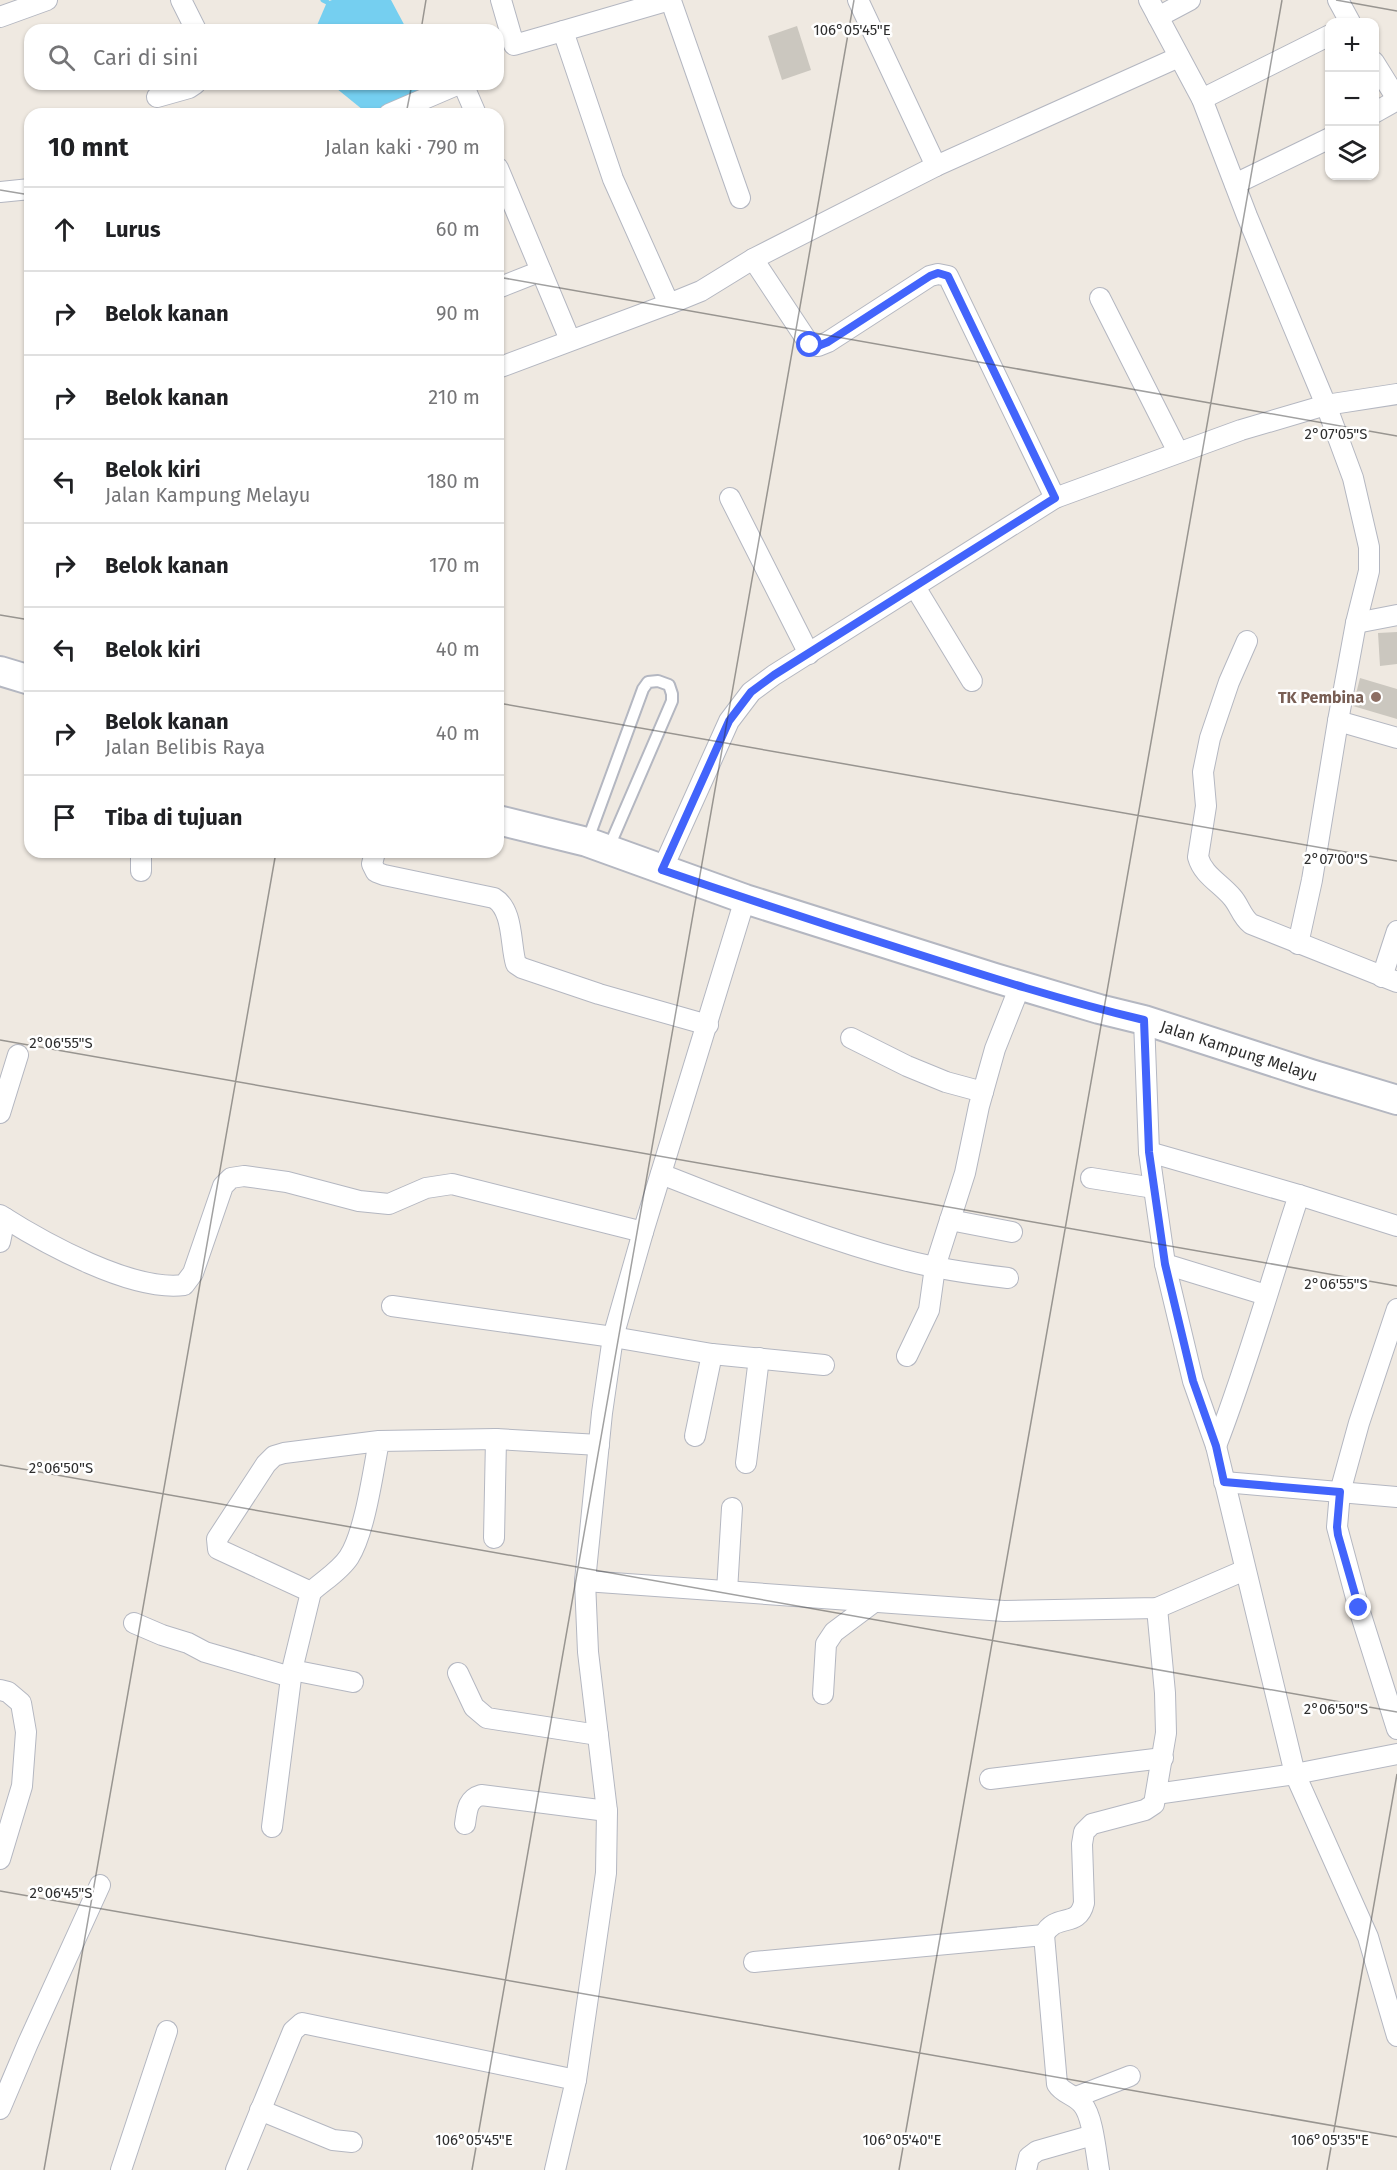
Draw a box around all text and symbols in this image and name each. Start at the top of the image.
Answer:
map controls [1325,18,1379,180]
button: + [1325,18,1379,72]
text: 106°05'45"E [813,21,891,39]
search box [24,24,504,90]
icon: search [45,41,78,74]
text: Cari di sini [93,44,198,71]
button: − [1325,72,1379,126]
button: layers [1325,126,1379,180]
text: 10 mnt [48,132,128,163]
text: Jalan kaki · 790 m [325,135,480,159]
icon: ahead [48,213,81,246]
text: Lurus [105,216,161,243]
text: 60 m [436,217,480,241]
icon: right [48,297,81,330]
text: Belok kanan [105,300,229,327]
text: 90 m [436,301,480,325]
route start [796,331,822,357]
icon: right [48,381,81,414]
text: Belok kanan [105,384,229,411]
text: 210 m [428,385,480,409]
text: 2°07'05"S [1305,425,1367,443]
text: Belok kiri [105,456,201,483]
icon: left [48,465,81,498]
text: 180 m [427,469,480,493]
text: Jalan Kampung Melayu [105,483,310,507]
icon: right [48,549,81,582]
text: Belok kanan [105,552,229,579]
text: 170 m [429,553,480,577]
icon: left [48,633,81,666]
text: Belok kiri [105,636,201,663]
text: 40 m [436,637,480,661]
place label: TK Pembina [1278,688,1364,707]
marker: TK Pembina [1369,690,1383,704]
text: Belok kanan [105,708,229,735]
icon: right [48,717,81,750]
text: 40 m [436,721,480,745]
text: Jalan Belibis Raya [105,735,265,759]
icon: arrive [48,801,81,834]
text: Tiba di tujuan [105,804,242,831]
text: 2°07'00"S [1304,850,1368,868]
street label: Jalan Kampung Melayu [1158,1017,1320,1085]
text: 2°06'55"S [29,1034,93,1052]
text: 2°06'55"S [1304,1275,1368,1293]
text: 2°06'50"S [29,1459,93,1477]
route end [1345,1594,1371,1620]
text: 2°06'50"S [1304,1700,1368,1718]
text: 2°06'45"S [29,1884,93,1902]
text: 106°05'45"E [435,2131,513,2149]
text: 106°05'40"E [863,2131,941,2149]
text: 106°05'35"E [1291,2131,1369,2149]

